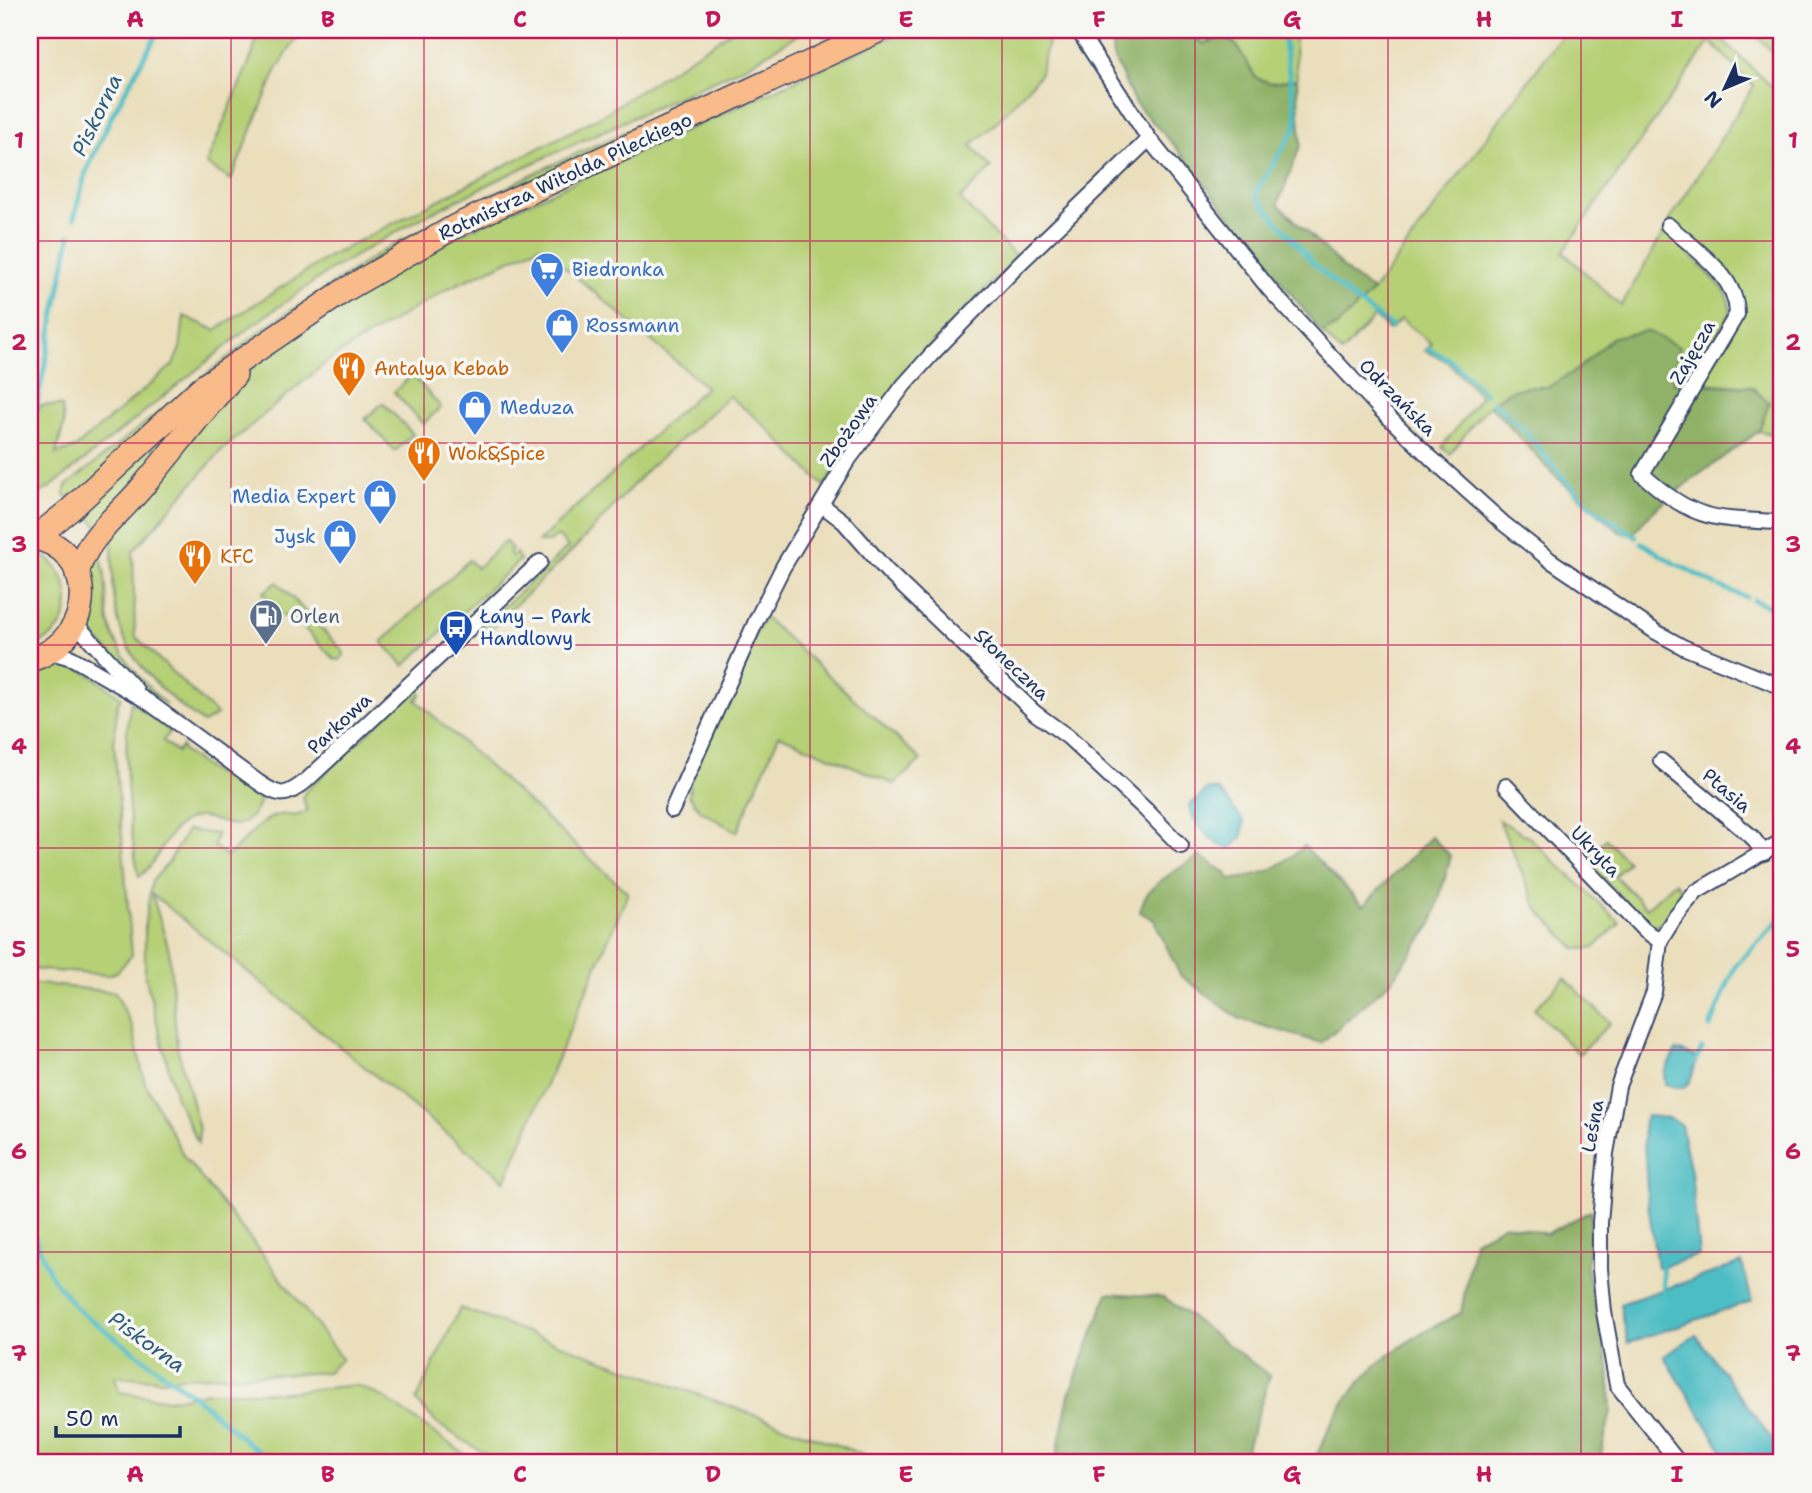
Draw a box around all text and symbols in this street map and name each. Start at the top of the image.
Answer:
text: A [126,4,144,34]
text: B [321,4,335,34]
text: C [513,4,527,34]
text: D [705,4,721,34]
text: E [898,4,914,34]
text: F [1092,4,1106,34]
text: G [1283,4,1302,34]
text: H [1476,4,1492,34]
text: I [1671,4,1684,34]
north arrow [1689,52,1759,122]
water label: Piskorna [65,69,129,161]
text: N [1699,85,1727,114]
street label: Rotmistrza Witolda Pileckiego [435,107,696,246]
text: 1 [14,125,24,155]
text: 1 [1788,125,1798,155]
supermarket icon: Biedronka [528,250,566,299]
place label: Biedronka [572,257,664,282]
shop icon: Rossmann [543,306,581,355]
place label: Rossmann [586,313,679,338]
street label: Zajęcza [1664,315,1721,389]
text: 2 [11,327,27,357]
text: 2 [1785,327,1801,357]
restaurant icon: Antalya Kebab [330,349,368,398]
street label: Odrzańska [1354,353,1442,441]
place label: Antalya Kebab [374,356,509,381]
shop icon: Meduza [456,388,494,437]
street label: Zbożowa [814,389,883,472]
place label: Meduza [500,395,574,420]
restaurant icon: Wok&Spice [405,434,443,483]
place label: Wok&Spice [448,441,545,466]
shop icon: Media Expert [361,477,399,526]
place label: Media Expert [232,484,356,509]
shop icon: Jysk [321,517,359,566]
place label: Jysk [274,524,316,549]
text: 3 [11,529,27,559]
text: 3 [1785,529,1801,559]
restaurant icon: KFC [176,537,214,586]
place label: KFC [220,544,254,569]
fuel station icon: Orlen [247,597,285,646]
place label: Orlen [290,604,340,629]
place label: Łany – Park Handlowy [479,604,592,651]
bus stop icon: Łany – Park Handlowy [437,608,475,657]
street label: Słoneczna [969,623,1055,706]
street label: Parkowa [302,687,377,759]
text: 4 [11,731,27,761]
text: 4 [1785,731,1801,761]
street label: Ptasia [1697,763,1756,818]
street label: Ukryta [1565,820,1626,882]
text: 5 [12,934,26,964]
text: 5 [1786,934,1800,964]
street label: Leśna [1576,1098,1609,1154]
text: 6 [11,1136,27,1166]
text: 6 [1785,1136,1801,1166]
water label: Piskorna [103,1305,191,1379]
text: 7 [11,1338,27,1368]
text: 7 [1785,1338,1801,1368]
scale bar [56,1395,180,1439]
text: 50 m [66,1405,119,1433]
text: A [126,1459,144,1489]
text: B [321,1459,335,1489]
text: C [513,1459,527,1489]
text: D [705,1459,721,1489]
text: E [898,1459,914,1489]
text: F [1092,1459,1106,1489]
text: G [1283,1459,1302,1489]
text: H [1476,1459,1492,1489]
text: I [1671,1459,1684,1489]

